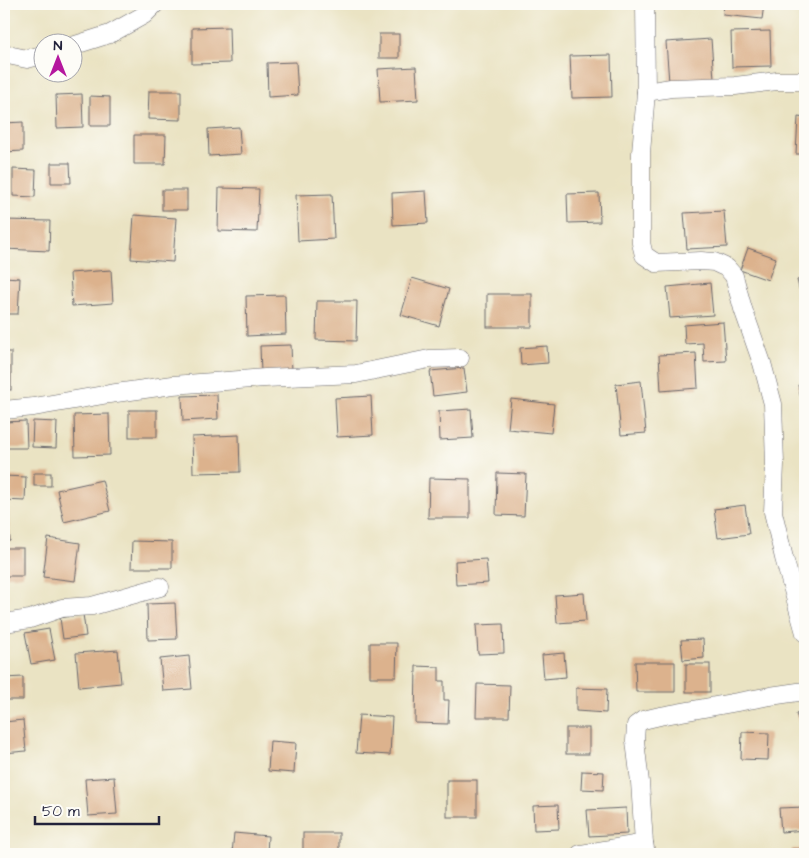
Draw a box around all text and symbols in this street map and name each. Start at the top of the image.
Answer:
north arrow [32,32,82,82]
text: N [54,36,63,56]
scale bar [35,793,159,825]
text: 50 m [42,801,80,822]

